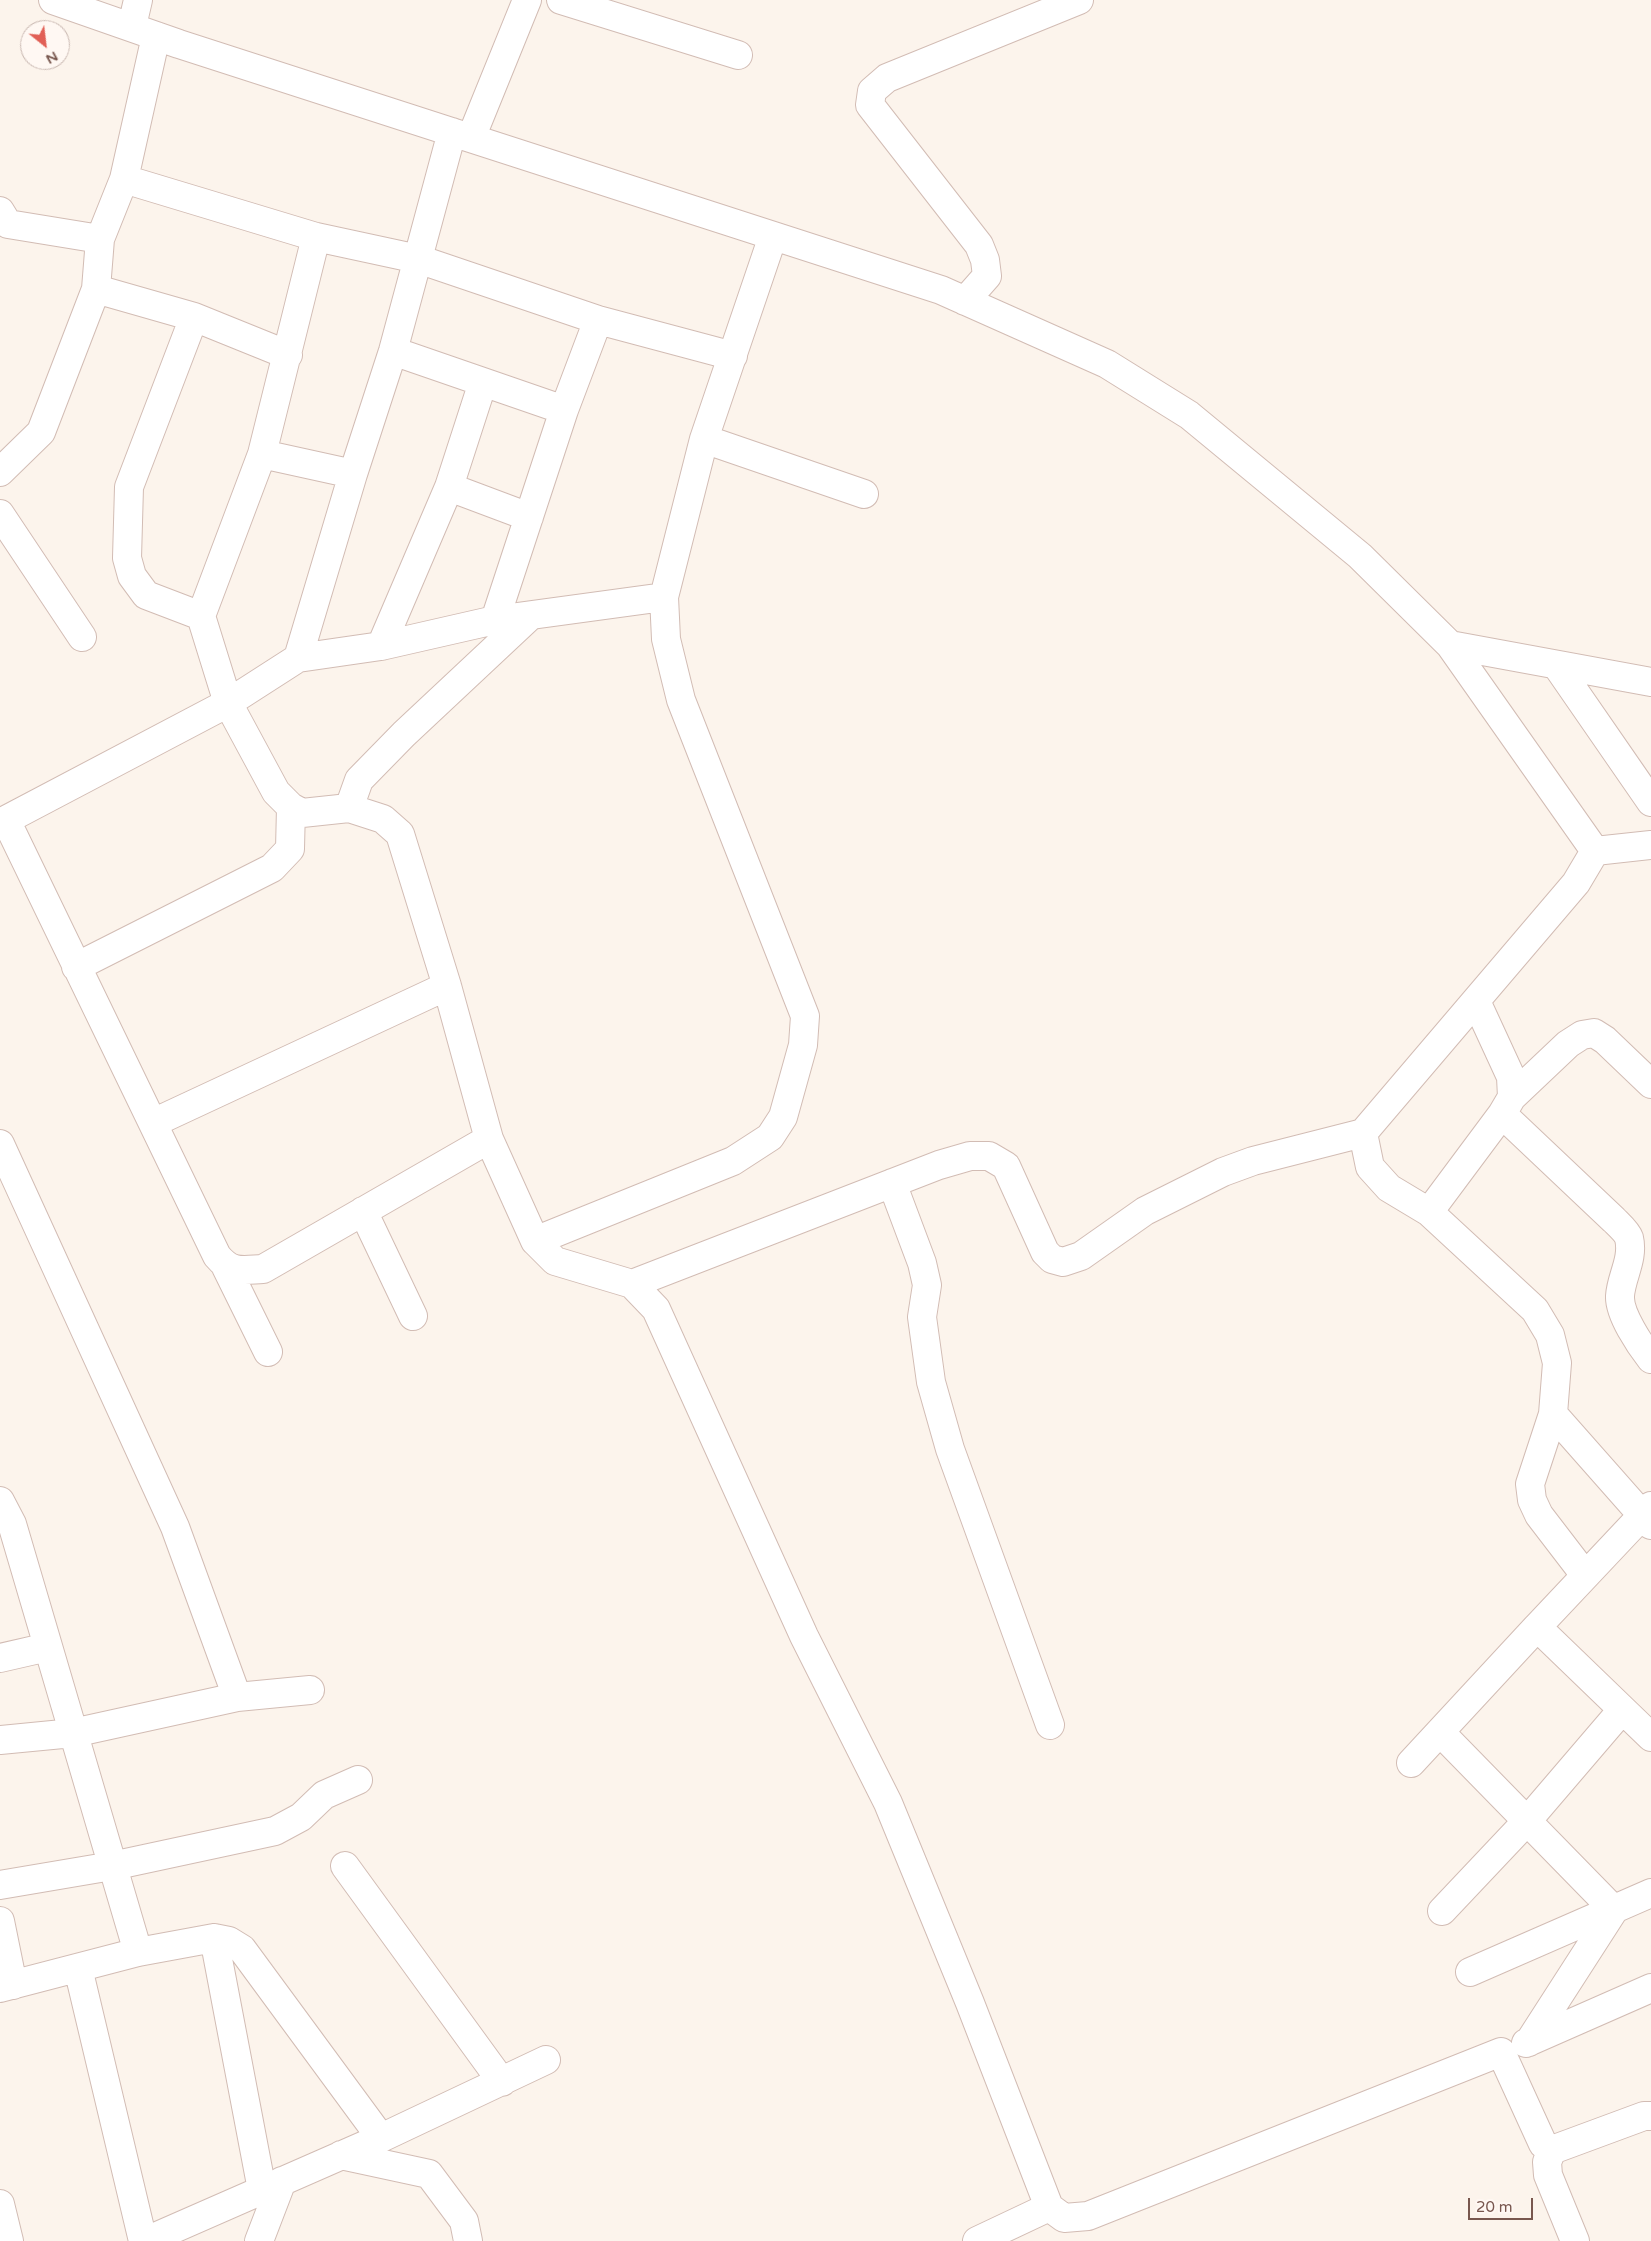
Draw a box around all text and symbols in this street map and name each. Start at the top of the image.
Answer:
north arrow [20,20,70,70]
text: N [43,48,61,68]
scale bar [1471,2188,1536,2220]
text: 20 m [1476,2198,1513,2216]

